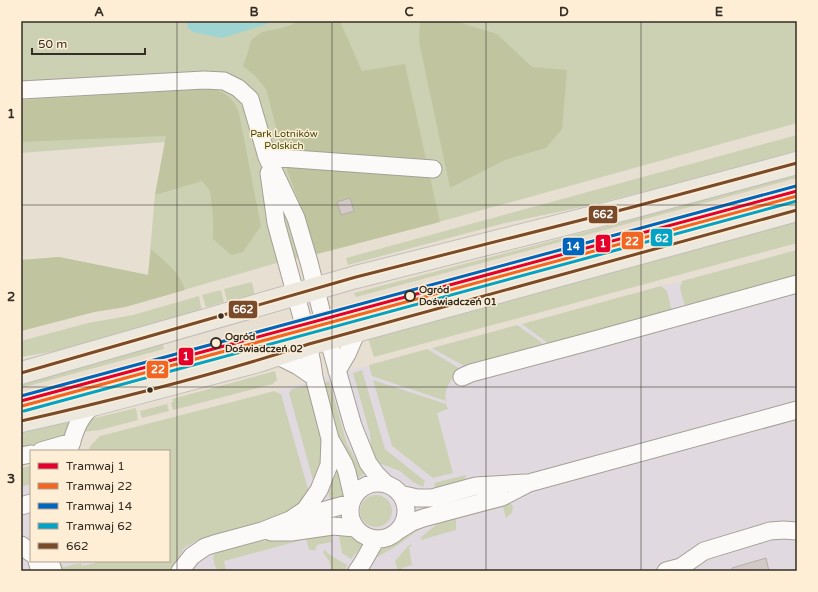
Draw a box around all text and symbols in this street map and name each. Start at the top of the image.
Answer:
text: A [94,4,104,20]
text: B [249,4,259,20]
text: C [404,4,414,20]
text: D [559,4,569,20]
text: E [715,4,723,20]
scale bar [32,30,145,56]
text: 50 m [38,37,67,51]
text: 1 [7,106,15,122]
park label: Park Lotników Polskich [250,128,318,152]
line badge: 662 [588,205,618,224]
text: 662 [593,208,613,221]
line badge: 62 [650,228,673,247]
line badge: 22 [621,231,644,250]
text: 62 [655,232,669,245]
line badge: 1 [595,234,611,253]
text: 22 [625,235,639,248]
line badge: 14 [562,237,585,256]
text: 1 [600,237,607,250]
text: 14 [566,240,580,253]
place label: Ogród Doświadczeń 01 [419,284,497,308]
text: 2 [7,289,15,305]
marker: Ogród Doświadczeń 01 [404,290,416,302]
line badge: 662 [228,300,258,319]
text: 662 [233,303,253,316]
unlabelled marker [216,311,226,321]
place label: Ogród Doświadczeń 02 [225,331,303,355]
marker: Ogród Doświadczeń 02 [210,337,222,349]
line badge: 1 [178,347,194,366]
text: 1 [183,350,190,363]
line badge: 22 [146,360,169,379]
text: 22 [151,363,165,376]
unlabelled marker [145,385,155,395]
legend [30,450,170,562]
text: Tramwaj 1 [66,459,125,473]
text: 3 [7,471,15,487]
text: Tramwaj 22 [66,479,132,493]
text: Tramwaj 14 [66,499,133,513]
text: Tramwaj 62 [66,519,132,533]
text: 662 [66,539,89,553]

